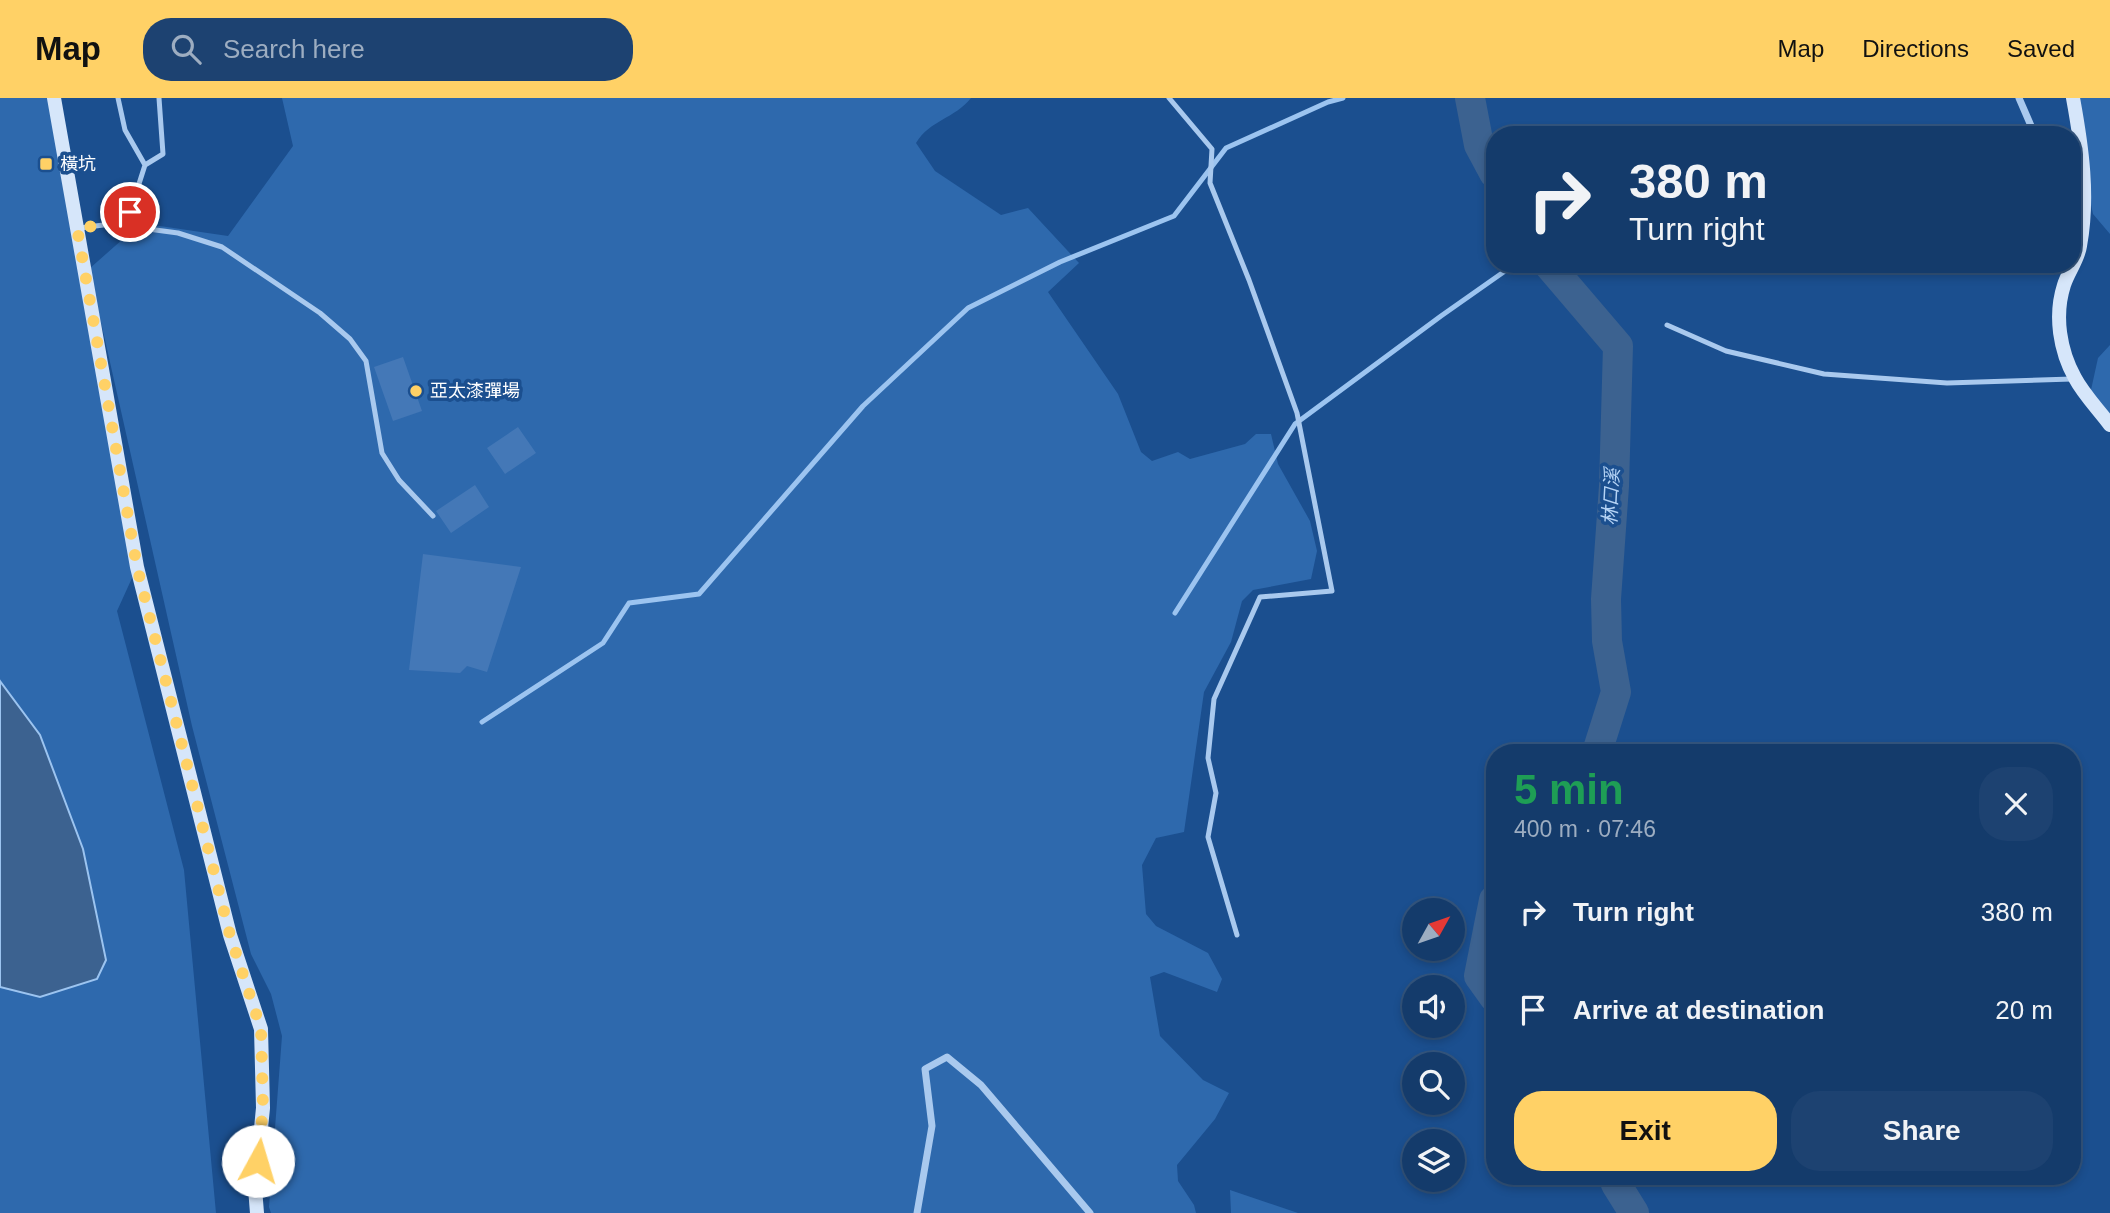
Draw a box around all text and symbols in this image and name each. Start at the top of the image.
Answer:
search box [143,18,633,81]
text: Map [35,30,101,67]
icon: search [167,30,205,68]
text: Search here [223,34,365,64]
text: Map [1778,35,1824,62]
text: Directions [1862,35,1969,62]
text: Saved [2007,35,2075,62]
place label: 橫坑 [60,154,96,174]
icon: right [1514,154,1605,245]
text: 380 m [1629,154,1768,208]
marker: 橫坑 [38,156,54,172]
pin [100,182,160,242]
icon: arrive [111,193,149,231]
text: Turn right [1629,211,1765,247]
place label: 亞太漆彈場 [430,381,520,401]
marker: 亞太漆彈場 [408,383,424,399]
water label: 林口溪 [1599,465,1623,526]
text: 5 min [1514,766,1624,813]
button: close [1979,767,2053,841]
text: 400 m · 07:46 [1514,816,1656,842]
icon: right [1514,893,1552,931]
text: Turn right [1573,897,1694,927]
text: 380 m [1981,897,2053,927]
north arrow [1402,898,1465,961]
map controls [1402,898,1465,1192]
button: sound [1402,975,1465,1038]
icon: arrive [1514,991,1552,1029]
text: Arrive at destination [1573,995,1824,1025]
text: 20 m [1995,995,2053,1025]
button: search [1402,1052,1465,1115]
button: Exit [1514,1091,1777,1171]
button: Share [1791,1091,2053,1171]
position arrow [221,1124,295,1198]
button: layers [1402,1129,1465,1192]

